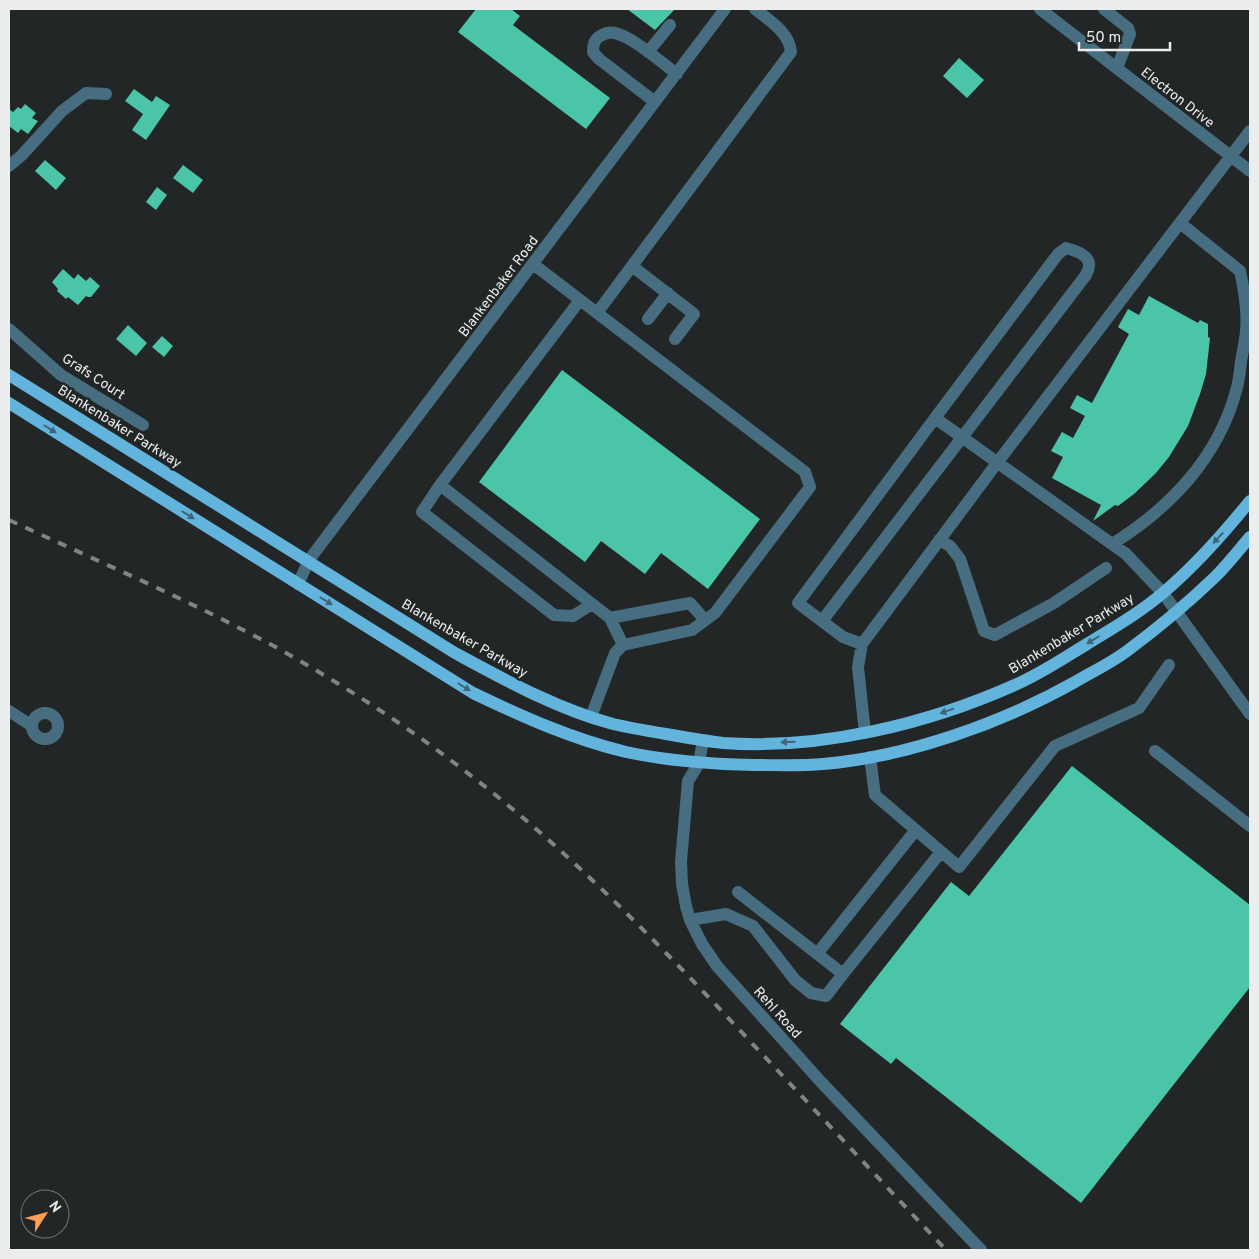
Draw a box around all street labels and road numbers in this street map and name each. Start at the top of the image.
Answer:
street label: Electron Drive [1137,64,1217,132]
street label: Blankenbaker Road [456,233,543,341]
street label: Grafs Court [58,350,128,404]
street label: Blankenbaker Parkway [54,382,184,472]
street label: Blankenbaker Parkway [1006,590,1137,678]
street label: Blankenbaker Parkway [398,596,530,682]
street label: Rehl Road [749,984,805,1042]

